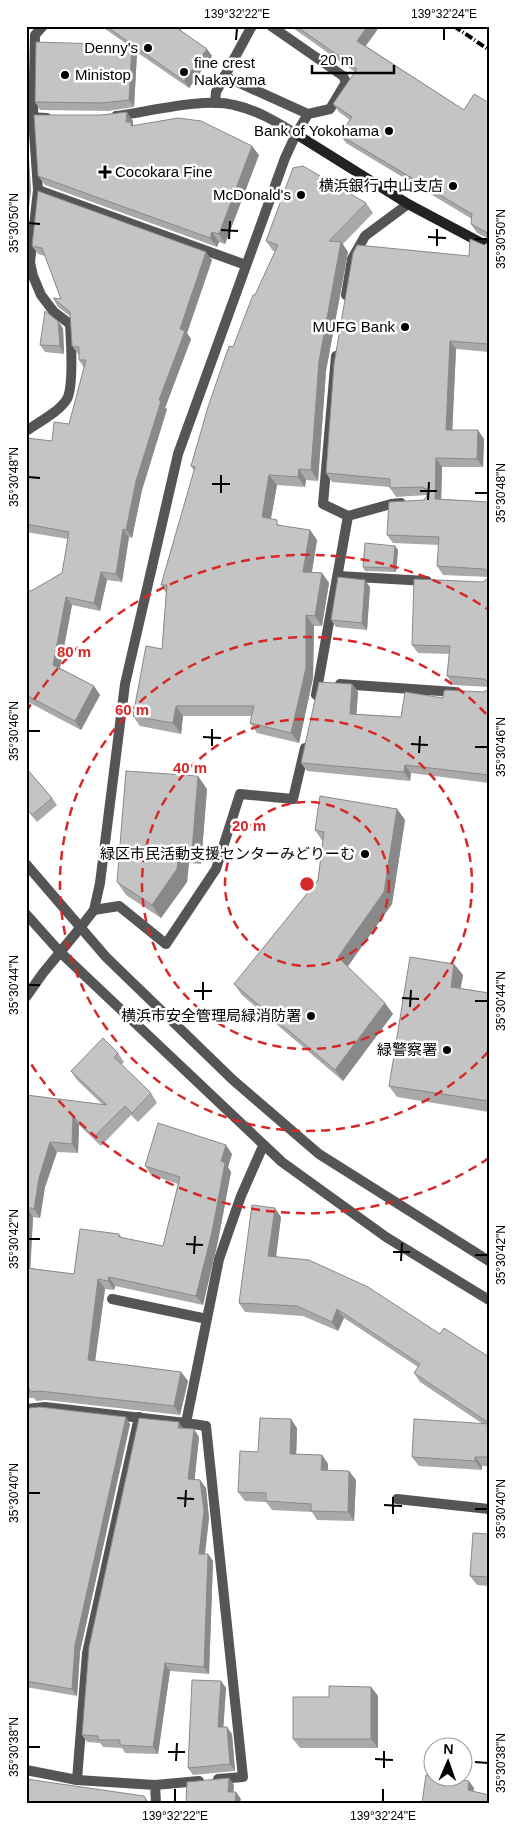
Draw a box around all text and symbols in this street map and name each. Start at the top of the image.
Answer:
text: 139°32'22"E [204,7,270,21]
text: 139°32'24"E [411,7,477,21]
place label: Denny's [84,39,138,56]
marker: Denny's [142,42,154,54]
scale bar [312,42,395,74]
text: 20 m [320,51,353,68]
place label: fine crest Nakayama [194,54,266,88]
place label: Ministop [75,66,131,83]
marker: fine crest Nakayama [178,66,190,78]
marker: Ministop [59,69,71,81]
place label: Bank of Yokohama [254,122,380,139]
marker: Bank of Yokohama [383,125,395,137]
place label: Cocokara Fine [115,163,213,180]
marker: Cocokara Fine [99,166,111,178]
place label: 横浜銀行 中山支店 [319,177,443,194]
marker: 横浜銀行 中山支店 [447,180,459,192]
place label: McDonald's [213,186,291,203]
marker: McDonald's [295,189,307,201]
text: 35°30'50"N [7,193,21,253]
text: 35°30'50"N [494,209,508,269]
place label: MUFG Bank [312,318,395,335]
marker: MUFG Bank [399,321,411,333]
text: 35°30'48"N [7,447,21,507]
text: 35°30'48"N [494,463,508,523]
text: 80 m [57,643,91,660]
text: 35°30'46"N [7,701,21,761]
text: 60 m [115,701,149,718]
text: 35°30'46"N [494,717,508,777]
text: 40 m [173,759,207,776]
text: 20 m [232,817,266,834]
place label: 緑区市民活動支援センターみどりーむ [100,845,355,862]
marker: 緑区市民活動支援センターみどりーむ [359,848,371,860]
centre of rings [298,875,316,893]
text: 35°30'44"N [7,955,21,1015]
text: 35°30'44"N [494,971,508,1031]
place label: 横浜市安全管理局緑消防署 [121,1007,301,1024]
marker: 横浜市安全管理局緑消防署 [305,1010,317,1022]
place label: 緑警察署 [377,1041,437,1058]
marker: 緑警察署 [441,1044,453,1056]
text: 35°30'42"N [7,1209,21,1269]
text: 35°30'42"N [494,1225,508,1285]
text: 35°30'40"N [7,1463,21,1523]
text: 35°30'40"N [494,1479,508,1539]
text: 35°30'38"N [7,1717,21,1777]
text: 35°30'38"N [494,1733,508,1793]
north arrow [422,1736,472,1786]
text: N [443,1741,454,1757]
text: 139°32'22"E [142,1809,208,1823]
text: 139°32'24"E [350,1809,416,1823]

